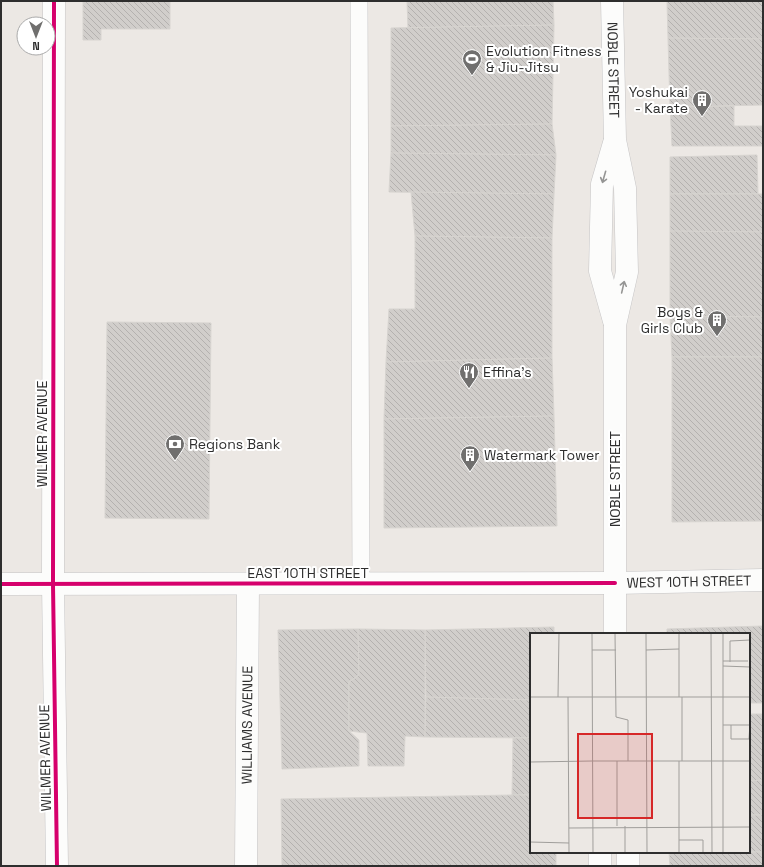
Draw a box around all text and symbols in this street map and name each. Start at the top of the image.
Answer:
north arrow [16,16,56,56]
street label: NOBLE STREET [603,22,624,118]
text: N [32,39,40,53]
place label: Evolution Fitness & Jiu-Jitsu [486,42,602,76]
sports icon: Evolution Fitness & Jiu-Jitsu [461,48,483,76]
place label: Yoshukai - Karate [629,83,688,117]
building icon: Yoshukai - Karate [691,89,713,117]
one-way arrow [600,171,607,184]
one-way arrow [620,280,628,293]
place label: Boys & Girls Club [641,303,704,337]
building icon: Boys & Girls Club [706,309,728,337]
restaurant icon: Effina's [458,361,480,389]
place label: Effina's [483,363,532,381]
street label: WILMER AVENUE [33,381,51,487]
street label: NOBLE STREET [606,431,624,527]
bank icon: Regions Bank [164,433,186,461]
place label: Regions Bank [189,435,281,453]
building icon: Watermark Tower [459,444,481,472]
place label: Watermark Tower [484,446,600,464]
street label: EAST 10TH STREET [247,564,369,582]
street label: WEST 10TH STREET [626,571,752,592]
inset map [530,633,750,853]
street label: WILLIAMS AVENUE [238,666,256,784]
street label: WILMER AVENUE [35,704,55,811]

